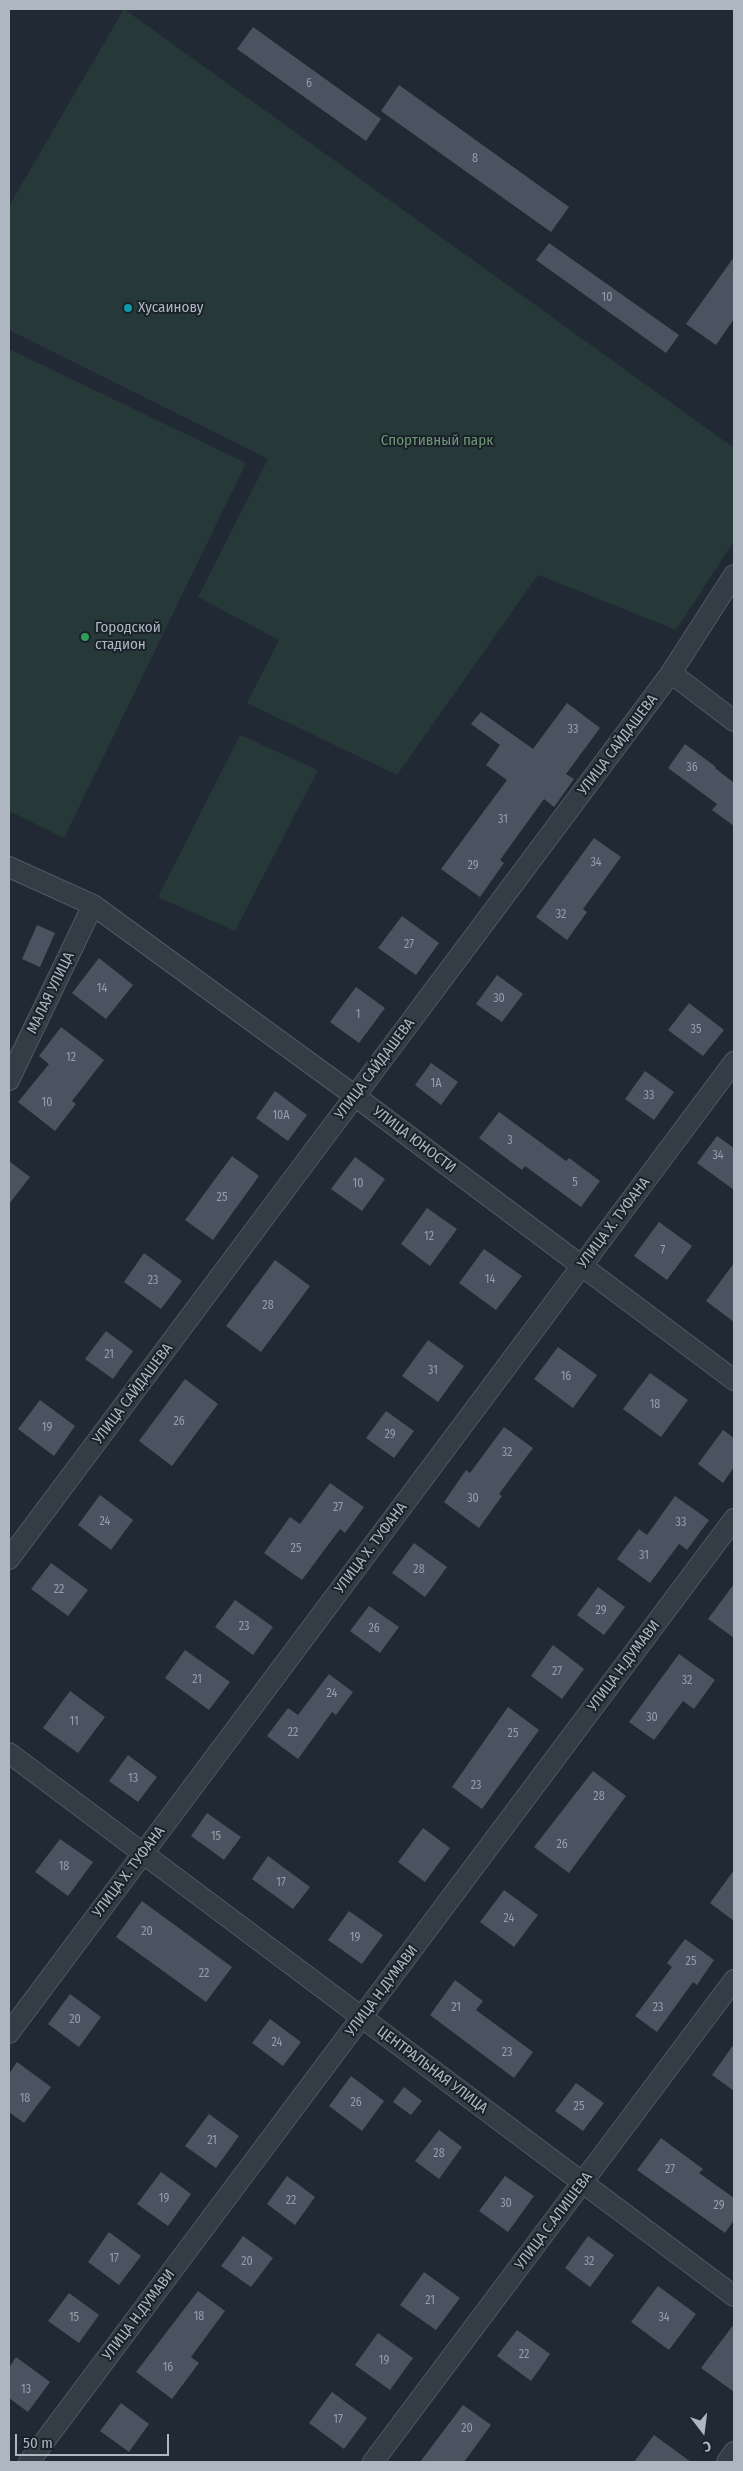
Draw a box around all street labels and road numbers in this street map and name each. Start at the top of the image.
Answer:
street label: УЛИЦА САЙДАШЕВА [574,691,662,799]
street label: МАЛАЯ УЛИЦА [23,949,79,1037]
street label: УЛИЦА САЙДАШЕВА [331,1015,419,1123]
street label: УЛИЦА ЮНОСТИ [369,1103,459,1177]
street label: УЛИЦА Х. ТУФАНА [574,1174,654,1272]
street label: УЛИЦА САЙДАШЕВА [89,1340,177,1448]
street label: УЛИЦА Х. ТУФАНА [331,1499,411,1597]
street label: УЛИЦА Н.ДУМАВИ [584,1617,664,1715]
street label: УЛИЦА Х. ТУФАНА [89,1823,169,1921]
street label: УЛИЦА Н.ДУМАВИ [342,1942,422,2040]
street label: ЦЕНТРАЛЬНАЯ УЛИЦА [373,2022,491,2118]
street label: УЛИЦА С.АЛИШЕВА [511,2169,597,2273]
street label: УЛИЦА Н.ДУМАВИ [99,2266,179,2364]

